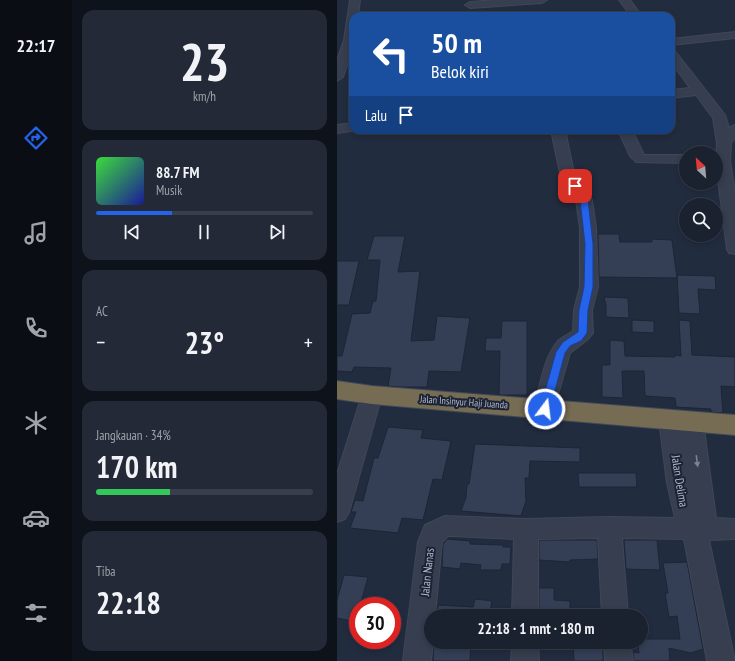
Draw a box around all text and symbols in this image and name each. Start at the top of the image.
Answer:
text: 50 m [431,24,482,61]
text: 23 [180,28,229,95]
icon: left [365,28,417,80]
text: 22:17 [17,34,55,57]
text: Belok kiri [431,60,489,83]
text: km/h [193,88,216,105]
icon: arrive [395,104,417,126]
text: Lalu [365,106,387,125]
icon: directions [22,124,50,152]
north arrow [679,146,723,190]
map controls [679,146,723,242]
text: 88.7 FM [156,163,199,182]
pin [558,169,592,203]
icon: arrive [564,175,586,197]
text: Musik [156,182,182,199]
button: search [679,198,723,242]
icon: music [22,219,50,247]
icon: previous [121,221,143,243]
icon: pause [193,221,215,243]
icon: next [266,221,288,243]
text: AC [96,303,108,320]
icon: phone [22,314,50,342]
text: 23° [185,323,224,362]
text: − [96,328,105,356]
text: + [304,328,313,356]
position arrow [524,388,566,430]
street label: Jalan Insinyur Haji Juanda [419,392,508,412]
icon: climate [22,409,50,437]
text: Jangkauan · 34% [96,427,171,444]
text: 170 km [96,447,177,486]
street label: Jalan Delima [668,453,692,508]
one-way arrow [694,455,700,467]
icon: car [22,504,50,532]
street label: Jalan Nanas [417,547,437,598]
text: Tiba [96,563,115,580]
text: 22:18 [96,583,161,622]
speed limit sign: 30 [349,597,401,649]
icon: filters [22,599,50,627]
text: 22:18 · 1 mnt · 180 m [478,619,594,638]

